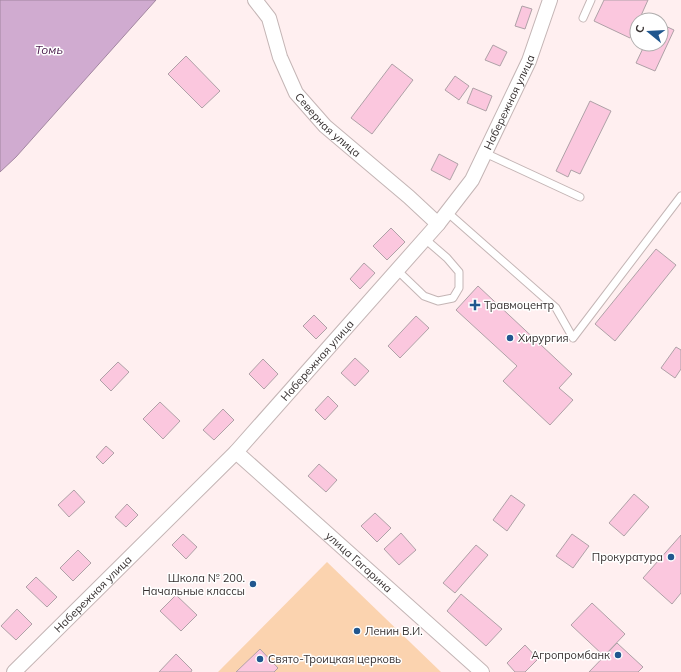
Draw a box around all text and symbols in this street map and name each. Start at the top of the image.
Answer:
north arrow [629,12,669,52]
text: С [632,23,647,35]
water label: Томь [35,42,63,57]
street label: Набережная улица [481,53,538,152]
street label: Северная улица [292,90,364,160]
place label: Травмоцентр [484,298,555,312]
marker: Травмоцентр [469,299,481,311]
street label: Набережная улица [278,317,357,404]
place label: Хирургия [518,331,569,345]
marker: Хирургия [505,333,515,343]
street label: улица Гагарина [323,529,395,595]
place label: Прокуратура [592,550,663,564]
street label: Набережная улица [51,552,135,635]
marker: Прокуратура [666,552,676,562]
place label: Школа № 200. Начальные классы [142,571,245,598]
marker: Школа № 200. Начальные классы [248,579,258,589]
place label: Ленин В.И. [365,624,423,638]
marker: Ленин В.И. [352,626,362,636]
place label: Агропромбанк [531,648,610,662]
marker: Агропромбанк [613,650,623,660]
place label: Свято-Троицкая церковь [268,652,401,666]
marker: Свято-Троицкая церковь [255,654,265,664]

